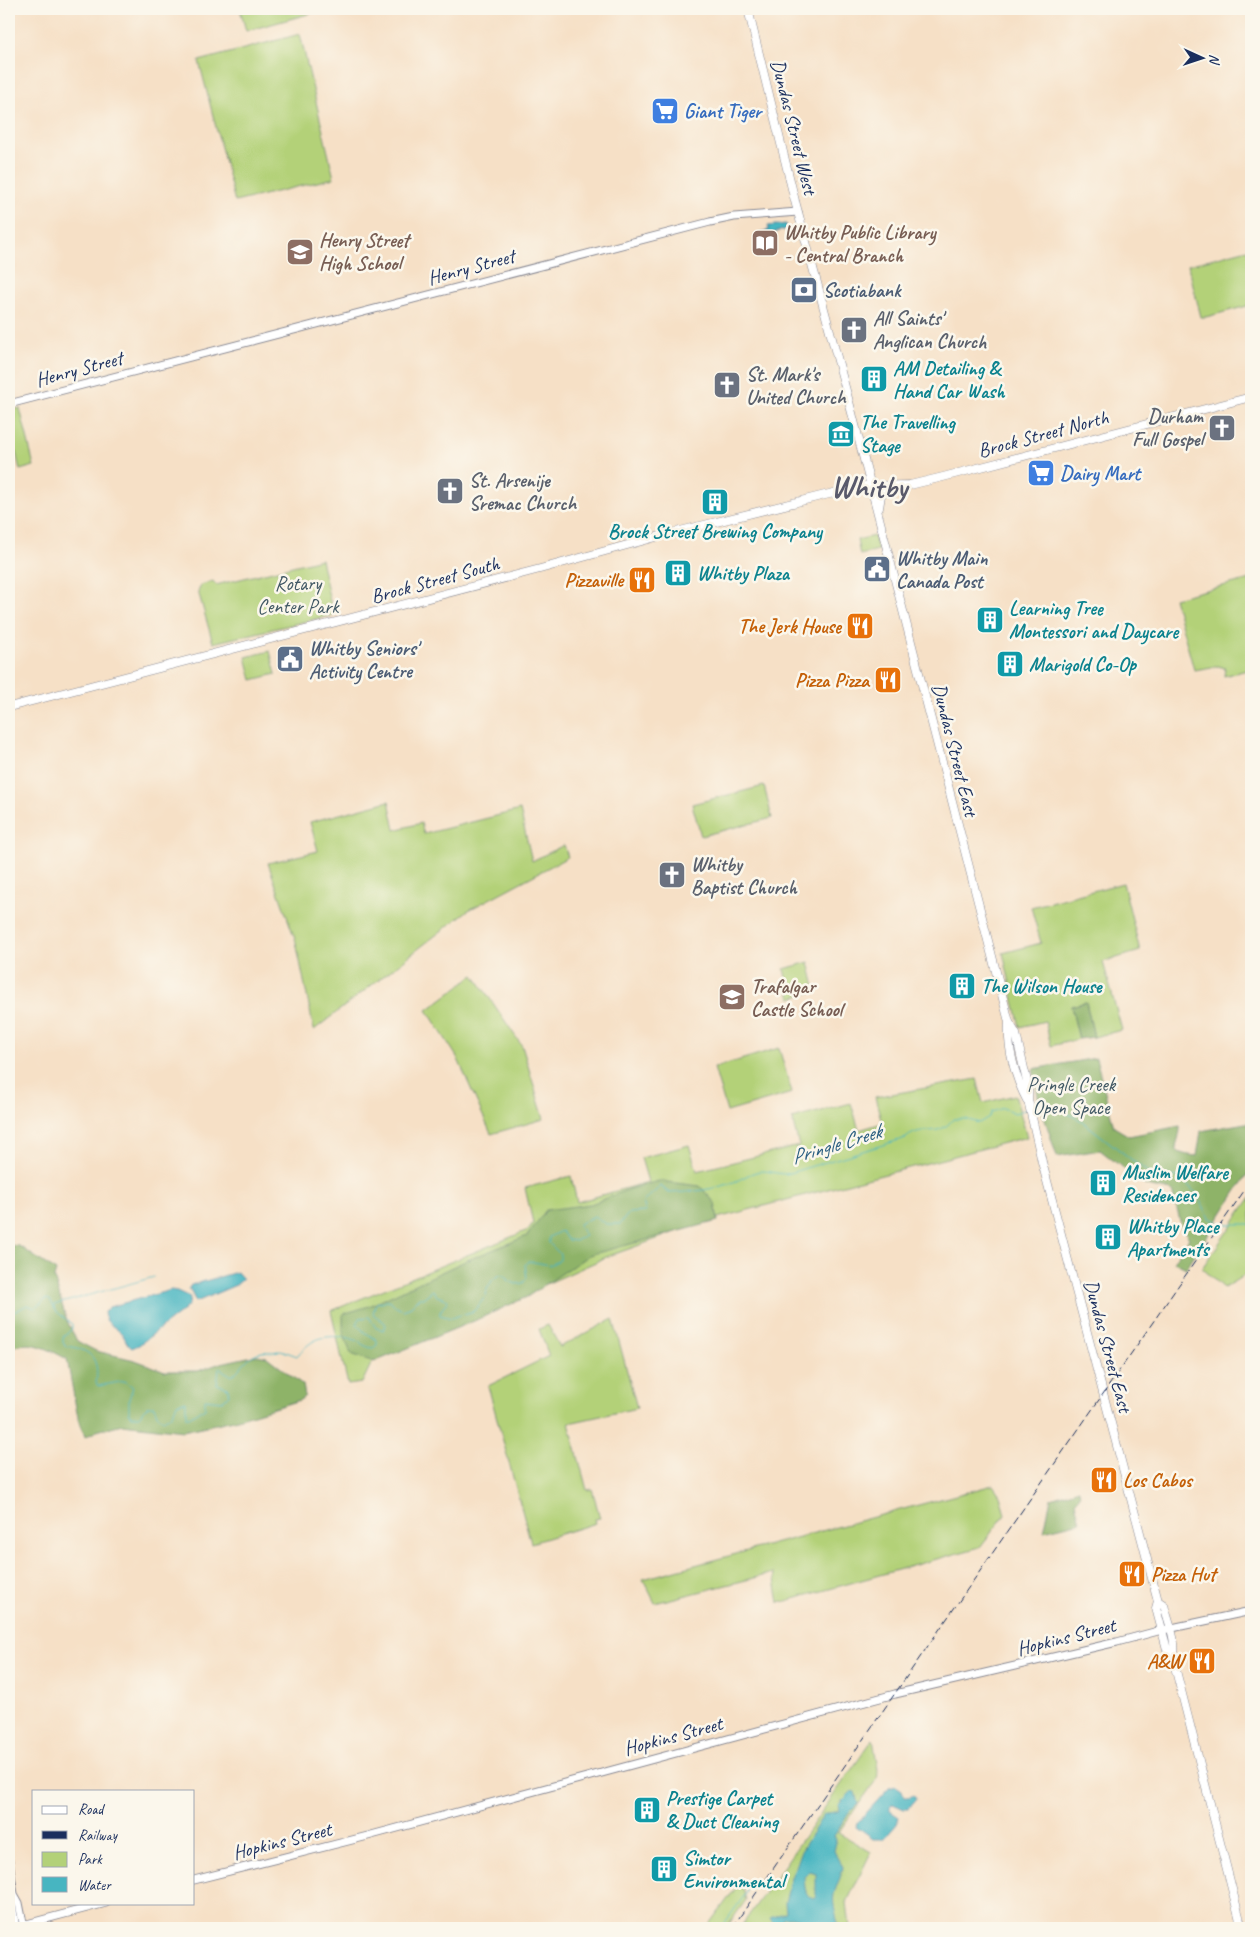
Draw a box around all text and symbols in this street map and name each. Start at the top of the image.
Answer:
north arrow [1178,32,1228,82]
text: N [1206,54,1223,66]
street label: Dundas Street West [765,57,823,199]
supermarket icon: Giant Tiger [650,96,680,126]
place label: Giant Tiger [684,99,764,124]
place label: Whitby Public Library - Central Branch [784,220,938,268]
place label: Henry Street High School [319,228,412,276]
library icon: Whitby Public Library - Central Branch [750,228,780,258]
school or university icon: Henry Street High School [285,237,315,267]
street label: Henry Street [425,243,520,291]
bank icon: Scotiabank [789,275,819,305]
place label: Scotiabank [823,278,902,303]
place label: All Saints' Anglican Church [873,306,987,354]
church icon: All Saints' Anglican Church [839,315,869,345]
street label: Henry Street [33,345,128,393]
place label: AM Detailing & Hand Car Wash [893,356,1005,404]
place label: St. Mark's United Church [746,362,847,410]
building icon: AM Detailing & Hand Car Wash [859,364,889,394]
church icon: St. Mark's United Church [712,370,742,400]
street label: Brock Street North [975,404,1112,463]
place label: Durham Full Gospel [1132,404,1206,452]
place label: The Travelling Stage [860,410,957,458]
church icon: Durham Full Gospel [1207,413,1237,443]
museum icon: The Travelling Stage [826,419,856,449]
supermarket icon: Dairy Mart [1026,458,1056,488]
place label: Dairy Mart [1060,461,1143,487]
place label: St. Arsenije Sremac Church [469,468,578,516]
district label: Whitby [831,468,910,506]
church icon: St. Arsenije Sremac Church [435,476,465,506]
building icon: Brock Street Brewing Company [700,487,730,517]
place label: Brock Street Brewing Company [608,519,824,545]
place label: Whitby Main Canada Post [896,546,988,594]
street label: Brock Street South [368,551,503,609]
public building icon: Whitby Main Canada Post [862,554,892,584]
building icon: Whitby Plaza [663,558,693,588]
place label: Whitby Plaza [697,561,791,586]
restaurant icon: Pizzaville [627,565,657,595]
place label: Pizzaville [564,568,625,593]
park label: Rotary Center Park [257,571,340,619]
place label: Learning Tree Montessori and Daycare [1009,596,1179,645]
building icon: Learning Tree Montessori and Daycare [975,605,1005,635]
restaurant icon: The Jerk House [845,611,875,641]
place label: The Jerk House [738,614,842,639]
place label: Whitby Seniors' Activity Centre [309,636,423,685]
public building icon: Whitby Seniors' Activity Centre [275,644,305,674]
building icon: Marigold Co-Op [995,649,1025,679]
place label: Marigold Co-Op [1029,652,1137,677]
restaurant icon: Pizza Pizza [873,665,903,695]
place label: Pizza Pizza [795,668,871,693]
street label: Dundas Street East [926,681,984,821]
place label: Whitby Baptist Church [691,852,798,900]
church icon: Whitby Baptist Church [657,860,687,890]
building icon: The Wilson House [947,971,977,1001]
place label: Trafalgar Castle School [751,974,846,1022]
place label: The Wilson House [981,974,1103,999]
school or university icon: Trafalgar Castle School [717,982,747,1012]
park label: Pringle Creek Open Space [1027,1072,1117,1120]
water label: Pringle Creek [788,1117,888,1170]
place label: Muslim Welfare Residences [1122,1160,1229,1208]
building icon: Muslim Welfare Residences [1088,1168,1118,1198]
place label: Whitby Place Apartments [1127,1214,1220,1262]
building icon: Whitby Place Apartments [1093,1222,1123,1252]
street label: Dundas Street East [1078,1277,1138,1417]
restaurant icon: Los Cabos [1089,1465,1119,1495]
place label: Los Cabos [1123,1468,1194,1493]
restaurant icon: Pizza Hut [1117,1559,1147,1589]
place label: Pizza Hut [1151,1562,1219,1587]
street label: Hopkins Street [1014,1612,1120,1661]
restaurant icon: A&W [1187,1646,1217,1676]
place label: A&W [1147,1649,1188,1674]
street label: Hopkins Street [621,1710,727,1761]
place label: Prestige Carpet & Duct Cleaning [666,1786,780,1834]
legend [32,1790,195,1904]
building icon: Prestige Carpet & Duct Cleaning [632,1795,662,1825]
text: Road [78,1800,105,1819]
street label: Hopkins Street [230,1816,336,1865]
text: Railway [78,1826,119,1845]
place label: Simtor Environmental [683,1846,788,1894]
text: Park [78,1850,103,1869]
building icon: Simtor Environmental [649,1854,679,1884]
text: Water [78,1876,112,1895]

